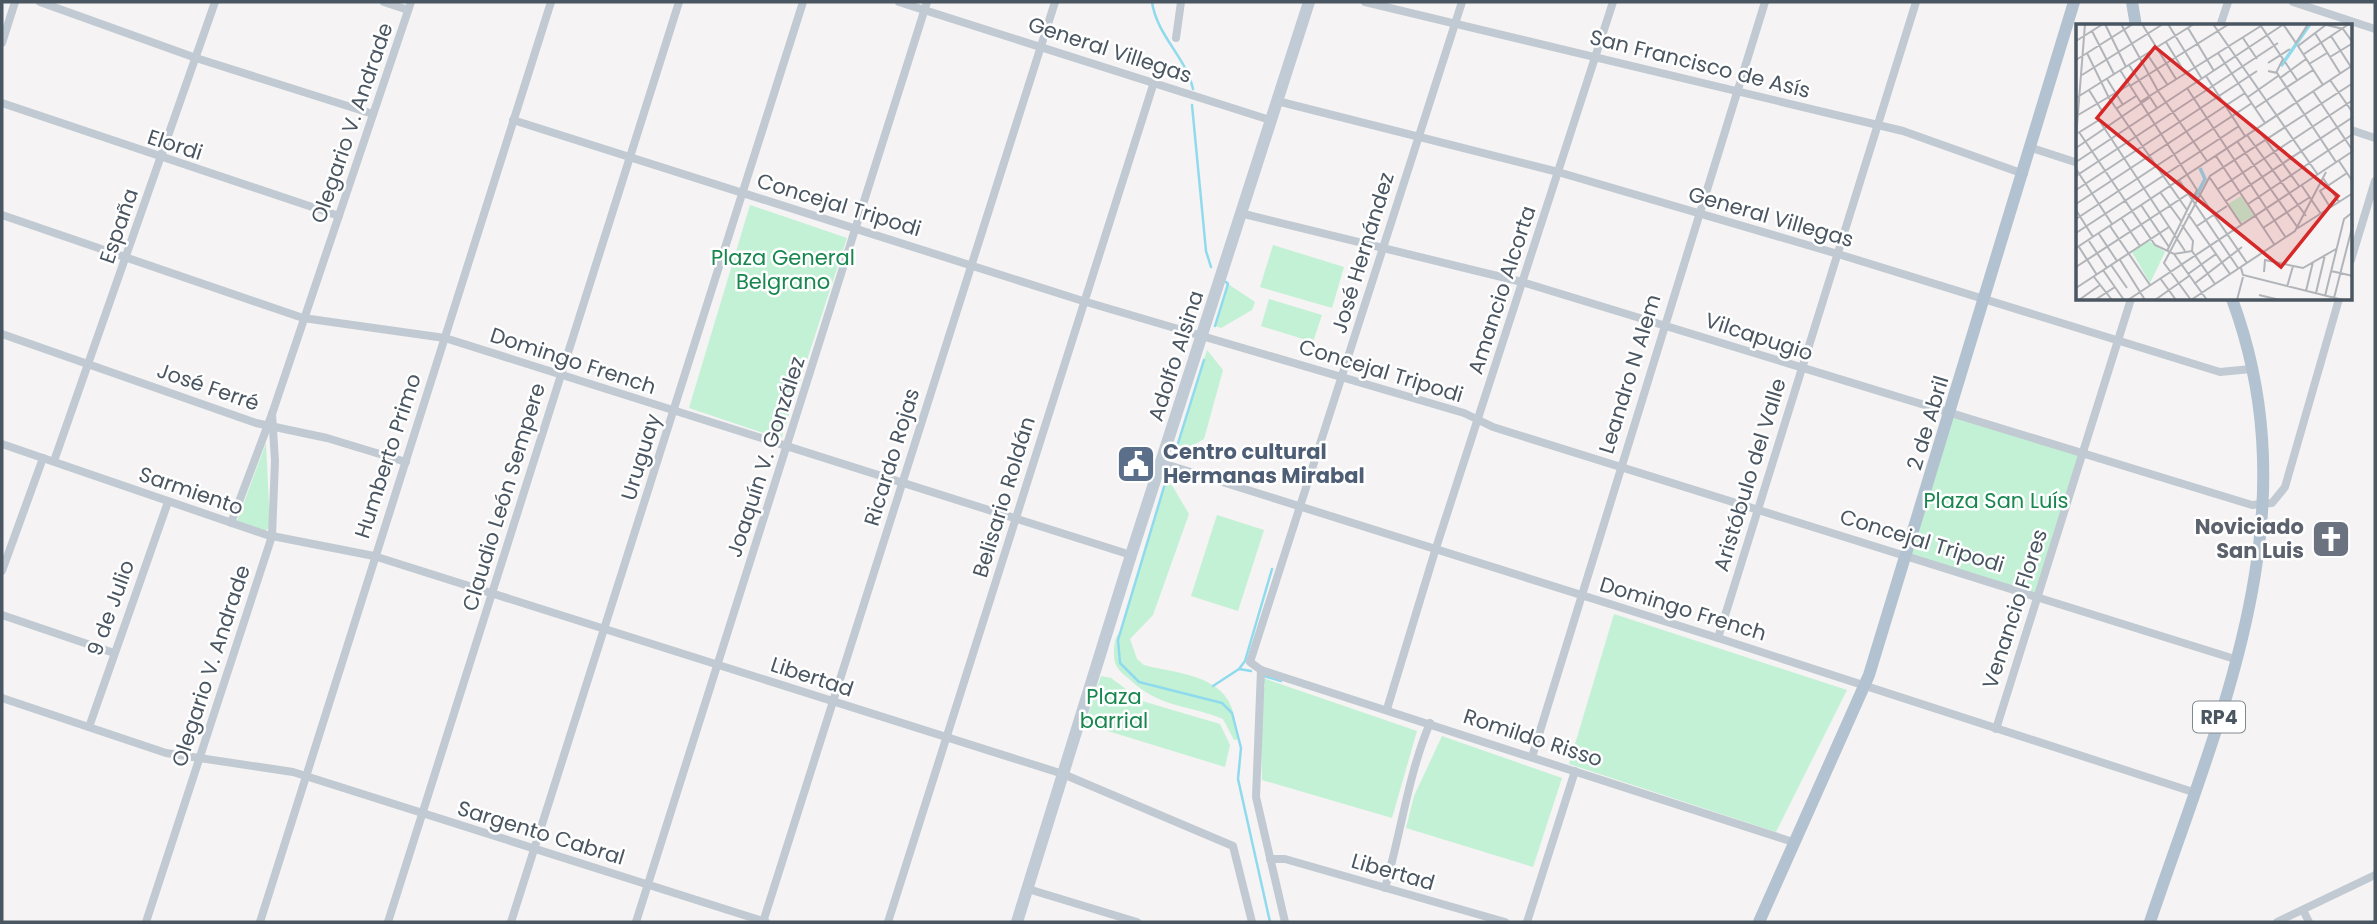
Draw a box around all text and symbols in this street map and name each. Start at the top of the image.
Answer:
street label: General Villegas [1025,9,1196,90]
street label: Olegario V. Andrade [304,19,399,227]
street label: San Francisco de Asís [1587,22,1813,105]
inset map [2076,24,2352,301]
street label: Elordi [144,122,207,167]
street label: Concejal Tripodi [753,166,925,243]
street label: José Hernández [1324,169,1401,337]
street label: General Villegas [1685,179,1857,254]
street label: España [92,184,145,267]
street label: Amancio Alcorta [1461,202,1542,378]
park label: Plaza General Belgrano [711,243,855,296]
street label: Adolfo Alsina [1141,287,1210,425]
street label: Leandro N Alem [1592,291,1668,457]
street label: Vilcapugio [1701,305,1817,368]
street label: Domingo French [486,320,660,401]
street label: Concejal Tripodi [1295,332,1467,409]
street label: Joaquín V. González [719,353,812,561]
street label: José Ferré [153,355,263,418]
street label: Humberto Primo [347,370,428,542]
street label: 2 de Abril [1899,372,1956,473]
street label: Aristóbulo del Valle [1706,375,1793,575]
street label: Claudio León Sempere [455,379,552,614]
street label: Ricardo Rojas [857,384,926,529]
street label: Uruguay [614,410,667,504]
street label: Belisario Roldán [965,413,1042,581]
place label: Centro cultural Hermanas Mirabal [1163,437,1365,490]
public building icon: Centro cultural Hermanas Mirabal [1115,443,1157,485]
street label: Sarmiento [135,459,247,522]
park label: Plaza San Luís [1923,486,2069,515]
street label: Concejal Tripodi [1836,502,2008,579]
place label: Noviciado San Luis [2195,512,2304,565]
church icon: Noviciado San Luis [2310,518,2352,560]
street label: Venancio Flores [1975,525,2054,692]
street label: 9 de Julio [80,556,141,660]
street label: Olegario V. Andrade [164,561,257,770]
street label: Domingo French [1596,569,1770,648]
street label: Libertad [767,650,857,703]
park label: Plaza barrial [1080,682,1148,735]
street label: Romildo Risso [1460,701,1606,774]
road number: RP4 [2193,702,2245,732]
street label: Sargento Cabral [454,793,628,872]
street label: Libertad [1348,846,1438,897]

